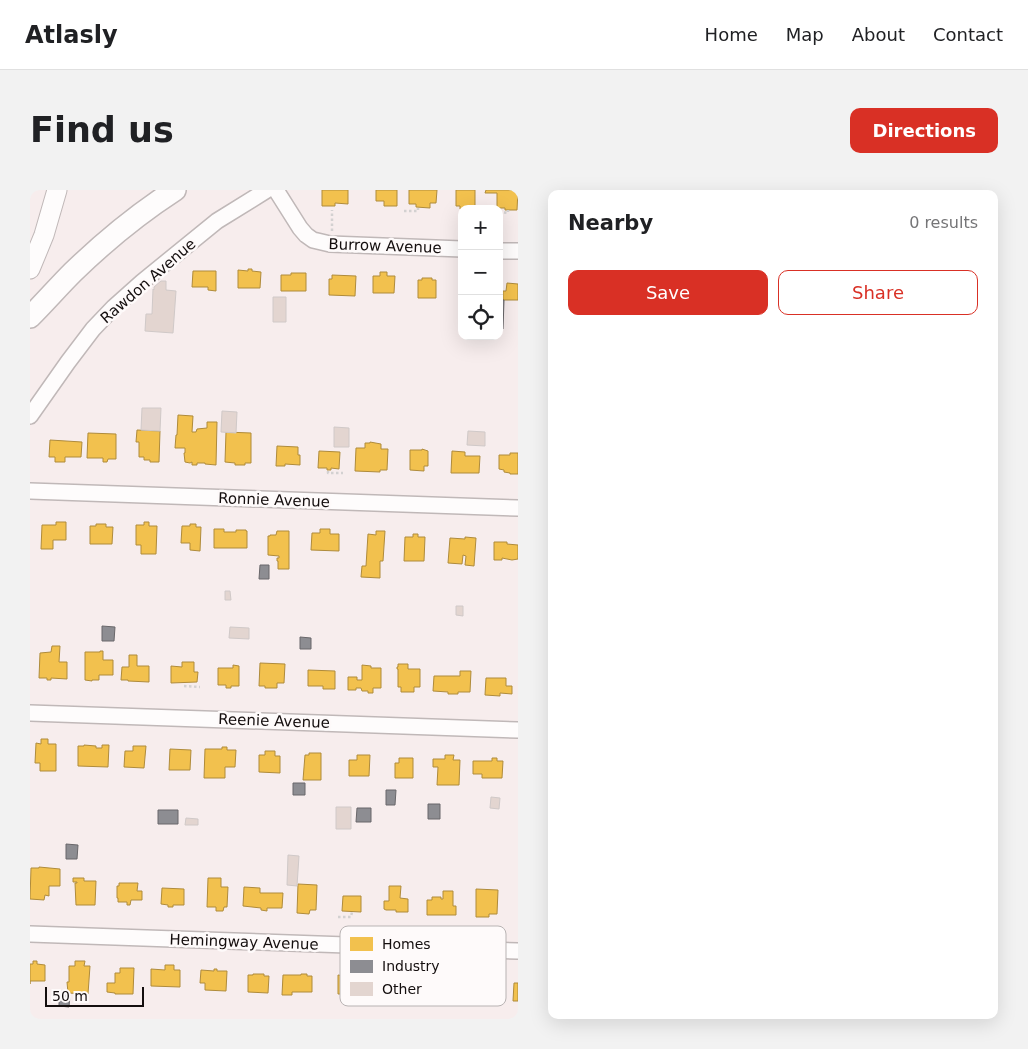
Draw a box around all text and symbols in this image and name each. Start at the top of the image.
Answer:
text: Atlasly [25,21,118,49]
text: Home [705,24,758,45]
text: Map [786,24,824,45]
text: About [852,24,905,45]
text: Contact [933,24,1003,45]
button: Directions [850,108,998,153]
text: Find us [30,110,174,150]
map controls [458,205,503,340]
button: + [458,205,503,250]
text: Nearby [568,211,653,235]
text: 0 results [909,213,978,232]
street label: Rawdon Avenue [97,235,199,327]
street label: Burrow Avenue [328,235,442,257]
button: − [458,250,503,295]
button: Save [568,270,768,315]
button: Share [778,270,978,315]
button: locate [458,295,503,340]
street label: Ronnie Avenue [218,489,330,511]
street label: Reenie Avenue [218,710,330,732]
legend [340,926,506,1006]
street label: Hemingway Avenue [169,930,319,954]
text: Homes [382,936,431,952]
text: Industry [382,958,440,974]
text: Other [382,981,422,997]
scale bar [45,984,144,1007]
text: 50 m [52,988,88,1004]

